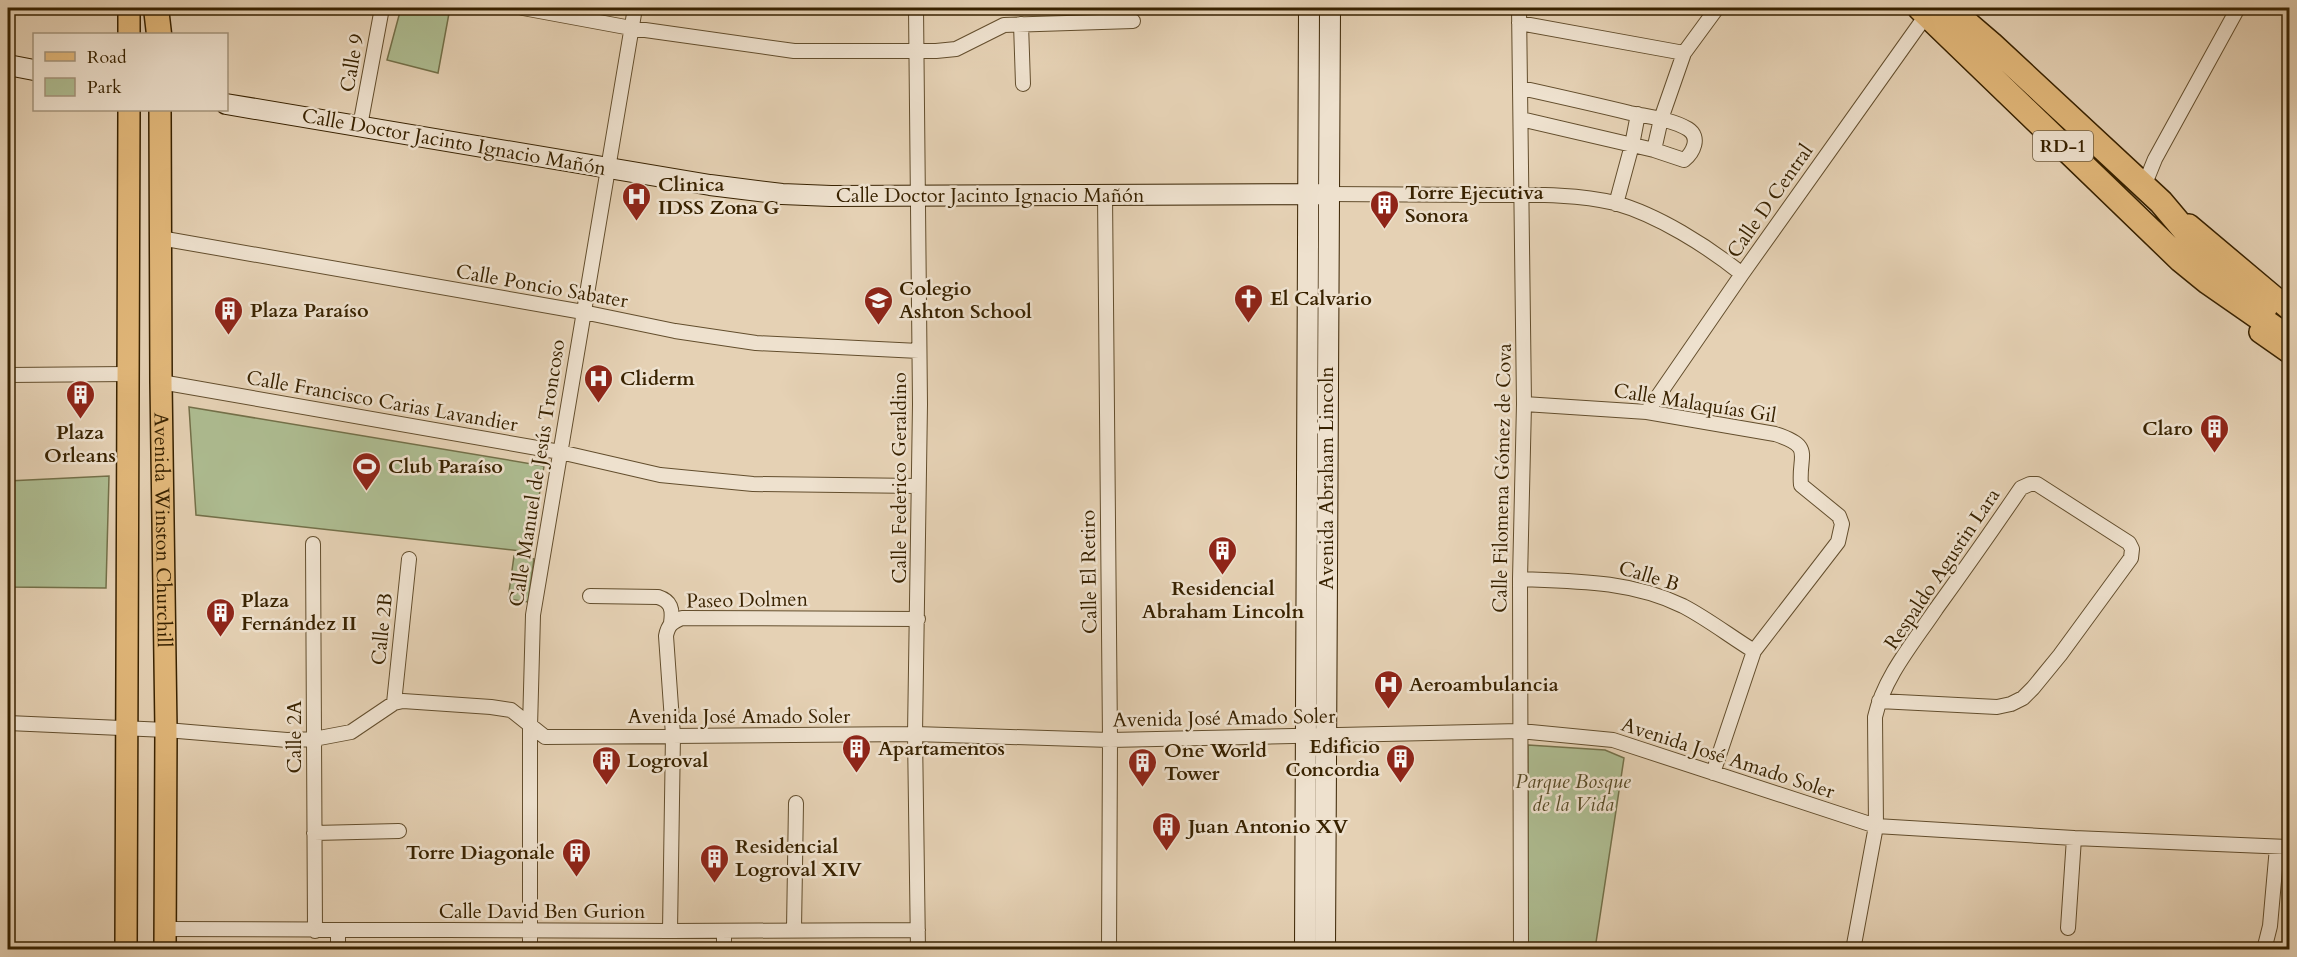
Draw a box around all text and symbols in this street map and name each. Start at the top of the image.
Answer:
street label: Calle 9 [334,32,370,94]
legend [33,33,228,111]
text: Road [87,45,127,70]
text: Park [87,75,122,100]
street label: Calle Doctor Jacinto Ignacio Mañón [300,102,609,182]
road number: RD-1 [2033,131,2093,161]
street label: Calle D Central [1721,139,1819,263]
place label: Clinica IDSS Zona G [658,171,780,221]
place label: Torre Ejecutiva Sonora [1405,179,1544,229]
hospital icon: Clinica IDSS Zona G [621,180,653,222]
street label: Calle Doctor Jacinto Ignacio Mañón [836,182,1145,209]
building icon: Torre Ejecutiva Sonora [1368,188,1400,230]
street label: Calle Poncio Sabater [454,258,631,315]
place label: Colegio Ashton School [899,275,1032,325]
church icon: El Calvario [1233,282,1265,324]
school or university icon: Colegio Ashton School [862,284,894,326]
place label: El Calvario [1270,285,1372,312]
building icon: Plaza Paraíso [213,294,245,336]
place label: Plaza Paraíso [250,297,369,324]
street label: Calle Manuel de Jesús Troncoso [503,337,571,609]
street label: Calle Filomena Gómez de Cova [1486,343,1518,613]
hospital icon: Cliderm [583,362,615,404]
street label: Calle Francisco Carias Lavandier [244,364,520,438]
place label: Cliderm [620,365,695,392]
street label: Avenida Abraham Lincoln [1313,366,1340,590]
street label: Calle Federico Geraldino [886,372,913,584]
street label: Calle Malaquías Gil [1612,377,1778,429]
building icon: Plaza Orleans [64,378,96,420]
street label: Avenida Winston Churchill [148,412,178,648]
building icon: Claro [2198,412,2230,454]
place label: Claro [2142,415,2193,442]
place label: Plaza Orleans [44,419,116,469]
sports icon: Club Paraíso [351,450,383,492]
place label: Club Paraíso [388,453,503,480]
street label: Respaldo Agustin Lara [1878,483,2006,655]
street label: Calle El Retiro [1074,509,1104,634]
building icon: Residencial Abraham Lincoln [1207,534,1239,576]
street label: Calle B [1615,554,1683,598]
place label: Residencial Abraham Lincoln [1142,575,1304,625]
street label: Paseo Dolmen [686,585,809,615]
place label: Plaza Fernández II [241,587,357,637]
street label: Calle 2B [365,592,399,666]
building icon: Plaza Fernández II [204,596,236,638]
hospital icon: Aeroambulancia [1372,668,1404,710]
place label: Aeroambulancia [1409,671,1559,698]
street label: Calle 2A [281,700,308,774]
street label: Avenida José Amado Soler [628,703,851,730]
street label: Avenida José Amado Soler [1112,703,1336,733]
street label: Avenida José Amado Soler [1618,711,1839,805]
building icon: Apartamentos [841,732,873,774]
place label: Edificio Concordia [1285,733,1380,783]
place label: Apartamentos [878,735,1005,762]
place label: One World Tower [1164,737,1267,787]
building icon: Edificio Concordia [1385,742,1417,784]
building icon: Logroval [590,744,622,786]
building icon: One World Tower [1127,746,1159,788]
place label: Logroval [627,747,708,774]
park label: Parque Bosque de la Vida [1515,768,1631,818]
building icon: Juan Antonio XV [1151,810,1183,852]
place label: Juan Antonio XV [1185,813,1349,840]
place label: Residencial Logroval XIV [735,833,862,883]
building icon: Torre Diagonale [560,836,592,878]
place label: Torre Diagonale [406,839,555,866]
building icon: Residencial Logroval XIV [698,842,730,884]
street label: Calle David Ben Gurion [439,898,646,925]

